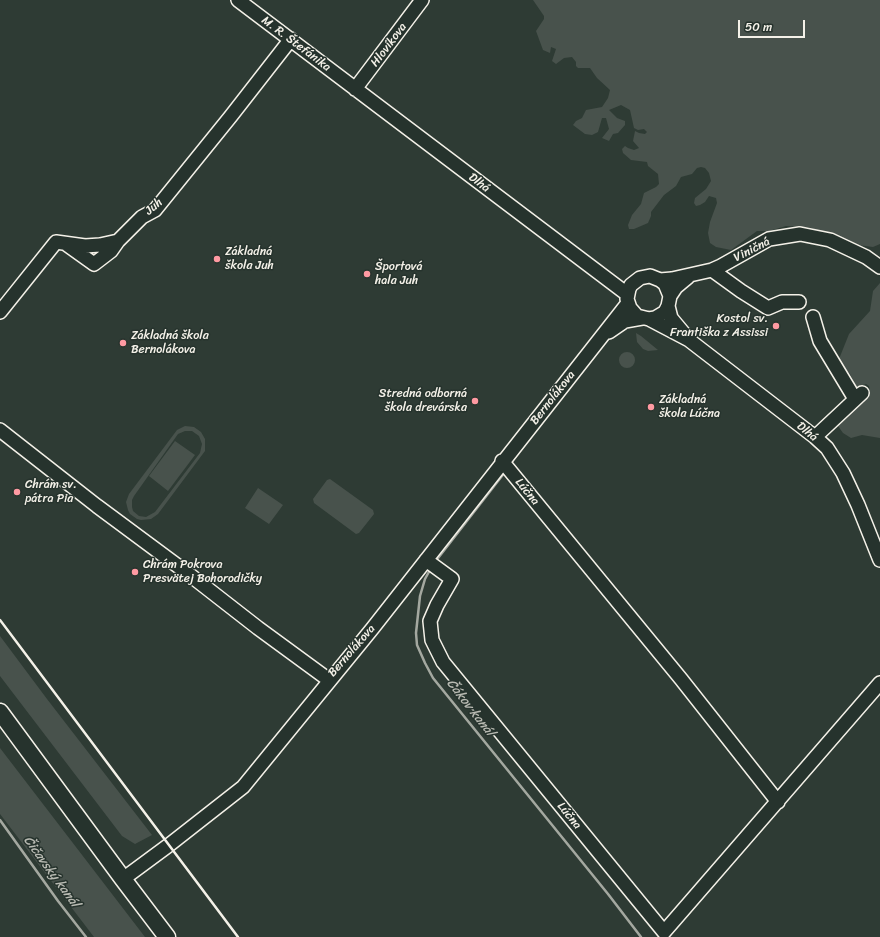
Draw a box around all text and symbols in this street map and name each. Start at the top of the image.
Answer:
scale bar [740,12,807,38]
street label: M. R. Štefánika [259,13,333,75]
text: 50 m [745,16,772,38]
street label: Hlovíkova [368,20,410,70]
street label: Dlhá [466,170,492,196]
street label: Juh [142,196,166,218]
street label: Viničná [731,235,773,265]
place label: Základná škola Juh [225,245,274,273]
marker: Základná škola Juh [212,254,222,264]
place label: Športová hala Juh [375,260,422,288]
marker: Športová hala Juh [362,269,372,279]
place label: Kostol sv. Františka z Assissi [670,312,768,340]
marker: Kostol sv. Františka z Assissi [771,321,781,331]
place label: Základná škola Bernolákova [131,329,209,357]
marker: Základná škola Bernolákova [118,338,128,348]
street label: Bernolákova [527,368,579,428]
place label: Stredná odborná škola drevárska [379,387,467,415]
place label: Základná škola Lúčna [659,393,720,421]
marker: Stredná odborná škola drevárska [470,396,480,406]
marker: Základná škola Lúčna [646,402,656,412]
street label: Dlhá [794,419,820,445]
street label: Lúčna [512,476,542,508]
place label: Chrám sv. pátra Pia [25,478,77,506]
marker: Chrám sv. pátra Pia [12,487,22,497]
place label: Chrám Pokrova Presvätej Bohorodičky [143,558,262,586]
marker: Chrám Pokrova Presvätej Bohorodičky [130,567,140,577]
street label: Bernolákova [325,622,379,680]
water label: Čákov kanál [443,676,497,740]
street label: Lúčna [554,800,584,832]
water label: Čičavský kanál [20,833,82,911]

